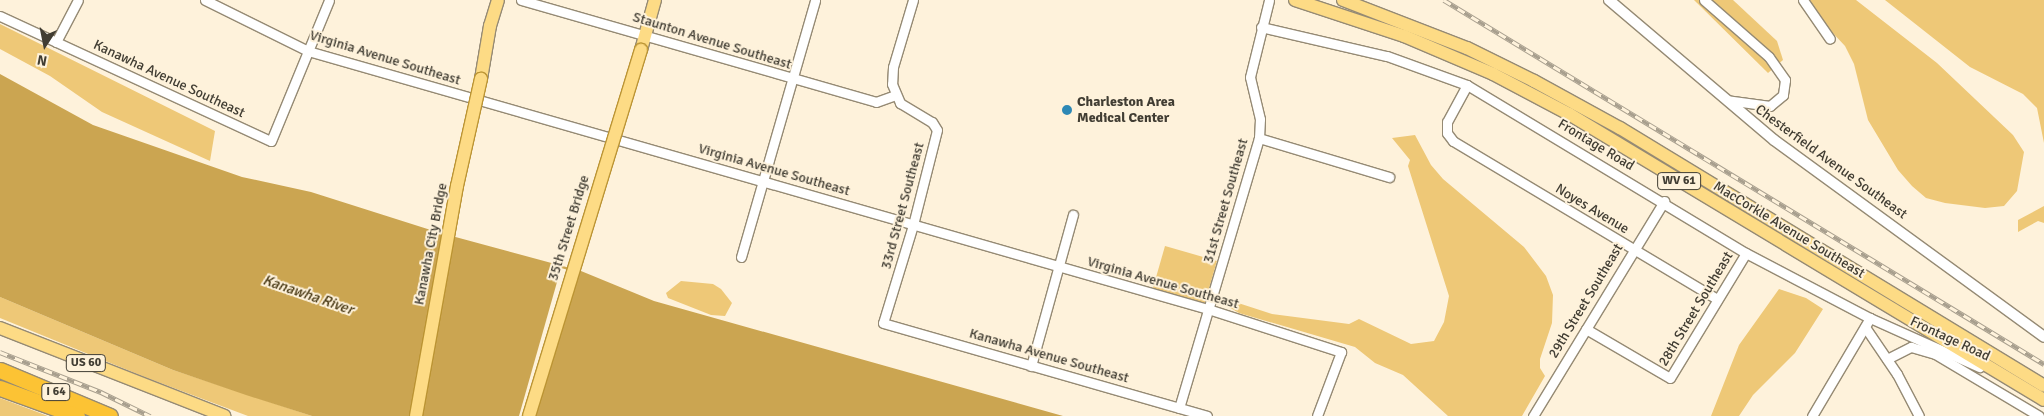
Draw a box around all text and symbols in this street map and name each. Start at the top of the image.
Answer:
street label: Staunton Avenue Southeast [631,9,793,73]
north arrow [20,20,70,70]
street label: Virginia Avenue Southeast [308,27,462,89]
street label: Kanawha Avenue Southeast [91,36,247,122]
text: N [36,51,48,69]
place label: Charleston Area Medical Center [1077,94,1175,126]
street label: Chesterfield Avenue Southeast [1752,101,1910,223]
marker: Charleston Area Medical Center [1061,104,1073,116]
street label: Frontage Road [1555,116,1637,174]
street label: 31st Street Southeast [1200,137,1252,265]
street label: Virginia Avenue Southeast [696,140,852,200]
street label: 33rd Street Southeast [878,141,928,271]
road number: WV 61 [1656,172,1702,190]
street label: 35th Street Bridge [545,173,593,283]
street label: MacCorkle Avenue Southeast [1710,178,1868,282]
street label: Noyes Avenue [1552,180,1632,238]
street label: Kanawha City Bridge [411,182,451,306]
street label: 29th Street Southeast [1545,241,1627,361]
street label: 28th Street Southeast [1655,249,1737,369]
street label: Virginia Avenue Southeast [1085,253,1241,313]
water label: Kanawha River [260,271,356,319]
street label: Frontage Road [1907,313,1993,365]
street label: Kanawha Avenue Southeast [967,325,1131,387]
road number: US 60 [65,353,107,372]
road number: I 64 [41,382,71,402]

